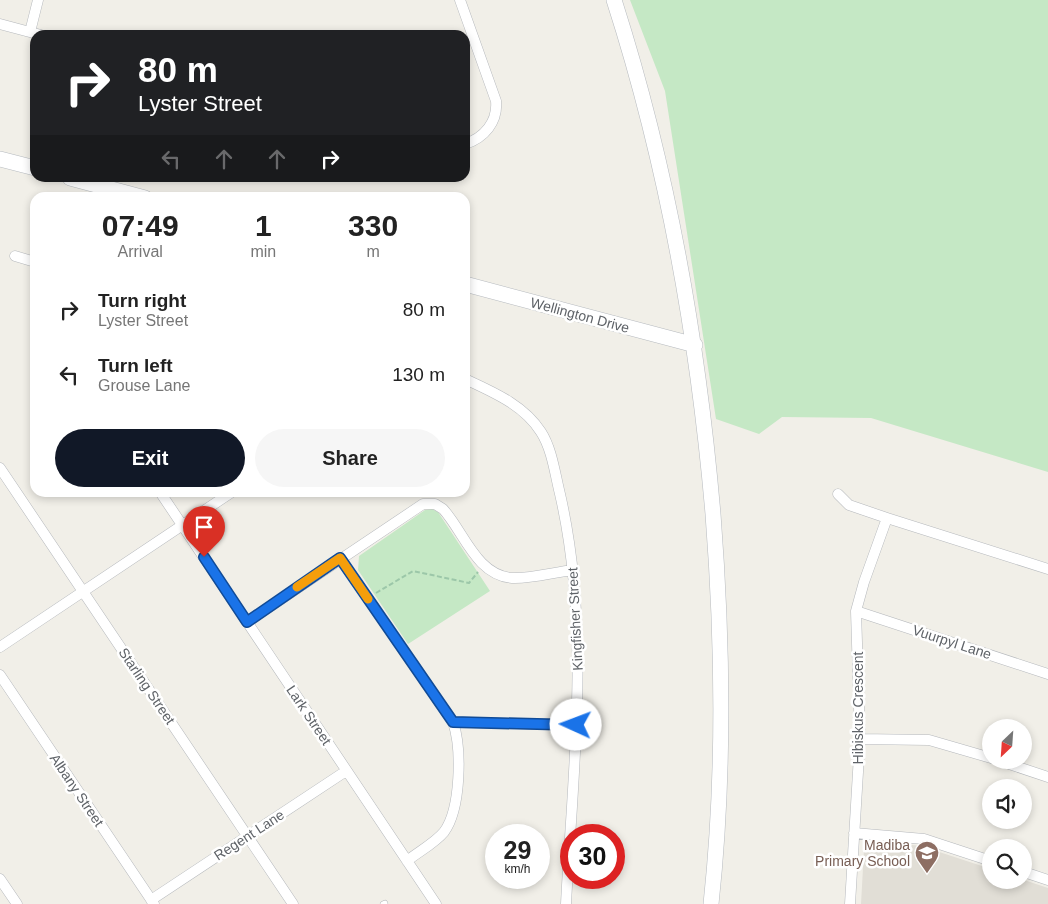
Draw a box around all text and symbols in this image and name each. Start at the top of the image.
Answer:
icon: right [55,50,120,115]
text: 80 m [138,50,218,89]
text: Lyster Street [138,91,262,116]
icon: left [157,145,185,173]
icon: ahead [210,145,238,173]
icon: ahead [263,145,291,173]
icon: right [316,145,344,173]
text: 07:49 [102,209,179,242]
text: 1 [255,209,272,242]
text: 330 [348,209,398,242]
text: Arrival [118,243,163,260]
text: min [250,243,276,260]
text: m [366,243,380,260]
text: Turn right [98,290,186,311]
street label: Wellington Drive [529,294,631,336]
icon: right [55,296,83,324]
text: 80 m [403,299,445,320]
text: Lyster Street [98,312,188,329]
text: Turn left [98,355,173,376]
icon: left [55,361,83,389]
text: 130 m [392,364,445,385]
text: Grouse Lane [98,377,191,394]
button: Exit [55,429,245,487]
button: Share [255,429,445,487]
pin [183,506,225,557]
icon: arrive [190,513,218,541]
street label: Kingfisher Street [564,567,586,671]
street label: Vuurpyl Lane [911,622,994,662]
street label: Starling Street [116,645,178,727]
street label: Hibiskus Crescent [850,651,866,764]
street label: Lark Street [283,682,335,748]
position arrow [549,698,601,750]
north arrow [982,719,1032,769]
map controls [982,719,1032,889]
street label: Albany Street [47,751,107,829]
button: sound [982,779,1032,829]
street label: Regent Lane [211,806,287,864]
speed limit sign: 30 [560,824,625,889]
text: 29 [504,836,531,864]
place label: Madiba Primary School [815,837,910,869]
button: search [982,839,1032,889]
school or university icon: Madiba Primary School [914,840,940,874]
text: km/h [504,862,531,876]

